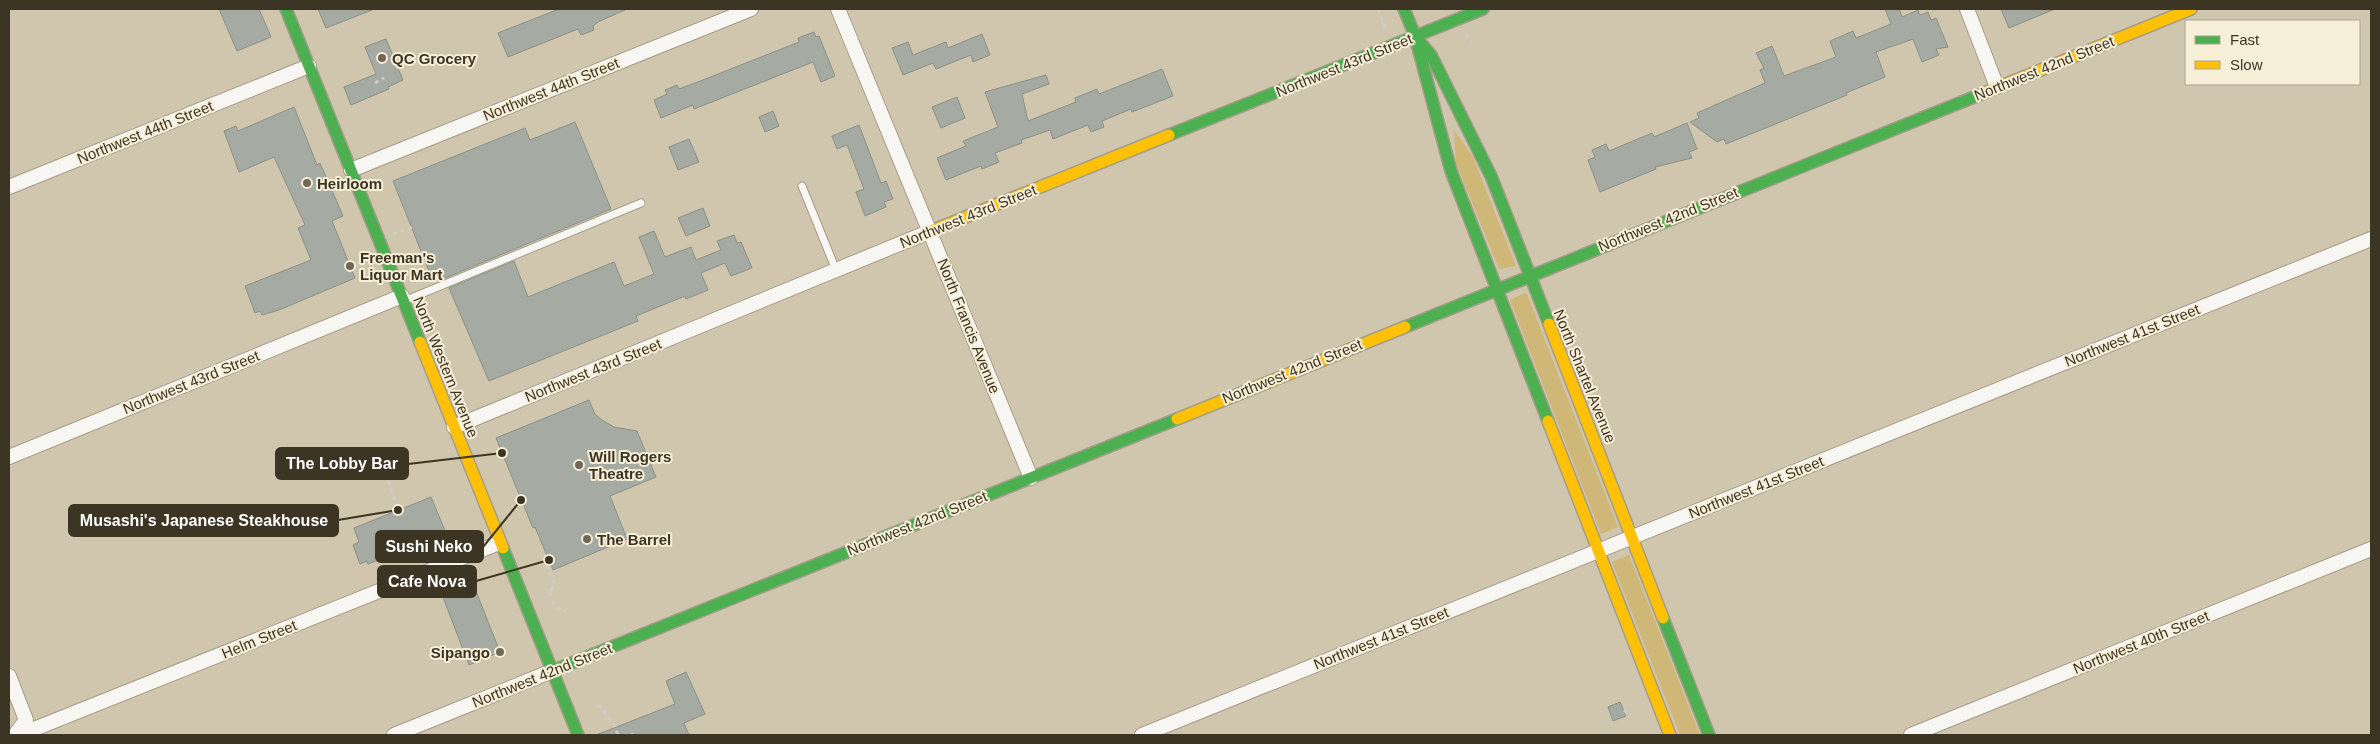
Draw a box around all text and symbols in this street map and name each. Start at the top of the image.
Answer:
legend [2185,20,2360,85]
street label: Northwest 43rd Street [1273,29,1416,100]
text: Fast [2230,31,2260,48]
street label: Northwest 42nd Street [1972,32,2117,104]
place label: QC Grocery [392,50,477,67]
marker: QC Grocery [376,52,388,64]
street label: Northwest 44th Street [481,54,622,124]
text: Slow [2230,56,2263,73]
street label: Northwest 44th Street [75,97,216,167]
place label: Heirloom [317,175,382,192]
marker: Heirloom [301,177,313,189]
street label: Northwest 43rd Street [897,180,1040,251]
street label: Northwest 42nd Street [1596,183,1741,255]
place label: Freeman's Liquor Mart [360,249,443,283]
street label: North Francis Avenue [934,256,1004,396]
marker: Freeman's Liquor Mart [344,260,356,272]
street label: North Western Avenue [410,294,482,440]
street label: Northwest 41st Street [2062,300,2203,370]
street label: North Shartel Avenue [1550,307,1620,445]
street label: Northwest 43rd Street [522,334,665,405]
street label: Northwest 42nd Street [1220,335,1365,407]
street label: Northwest 43rd Street [120,346,263,417]
callout: The Lobby Bar [276,448,408,479]
place label: Will Rogers Theatre [589,448,671,482]
street label: Northwest 41st Street [1686,452,1827,522]
text: The Lobby Bar [286,455,398,472]
marker: Will Rogers Theatre [573,459,585,471]
street label: Northwest 42nd Street [845,487,990,559]
callout: Musashi's Japanese Steakhouse [69,505,338,536]
text: Musashi's Japanese Steakhouse [80,512,328,529]
callout: Sushi Neko [376,531,483,562]
place label: The Barrel [597,531,671,548]
marker: The Barrel [581,533,593,545]
text: Sushi Neko [385,538,473,555]
callout: Cafe Nova [378,566,476,597]
text: Cafe Nova [388,573,466,590]
street label: Northwest 41st Street [1311,603,1452,673]
street label: Northwest 40th Street [2071,607,2212,677]
street label: Helm Street [219,616,300,662]
street label: Northwest 42nd Street [470,639,615,711]
place label: Sipango [431,644,490,661]
marker: Sipango [494,646,506,658]

